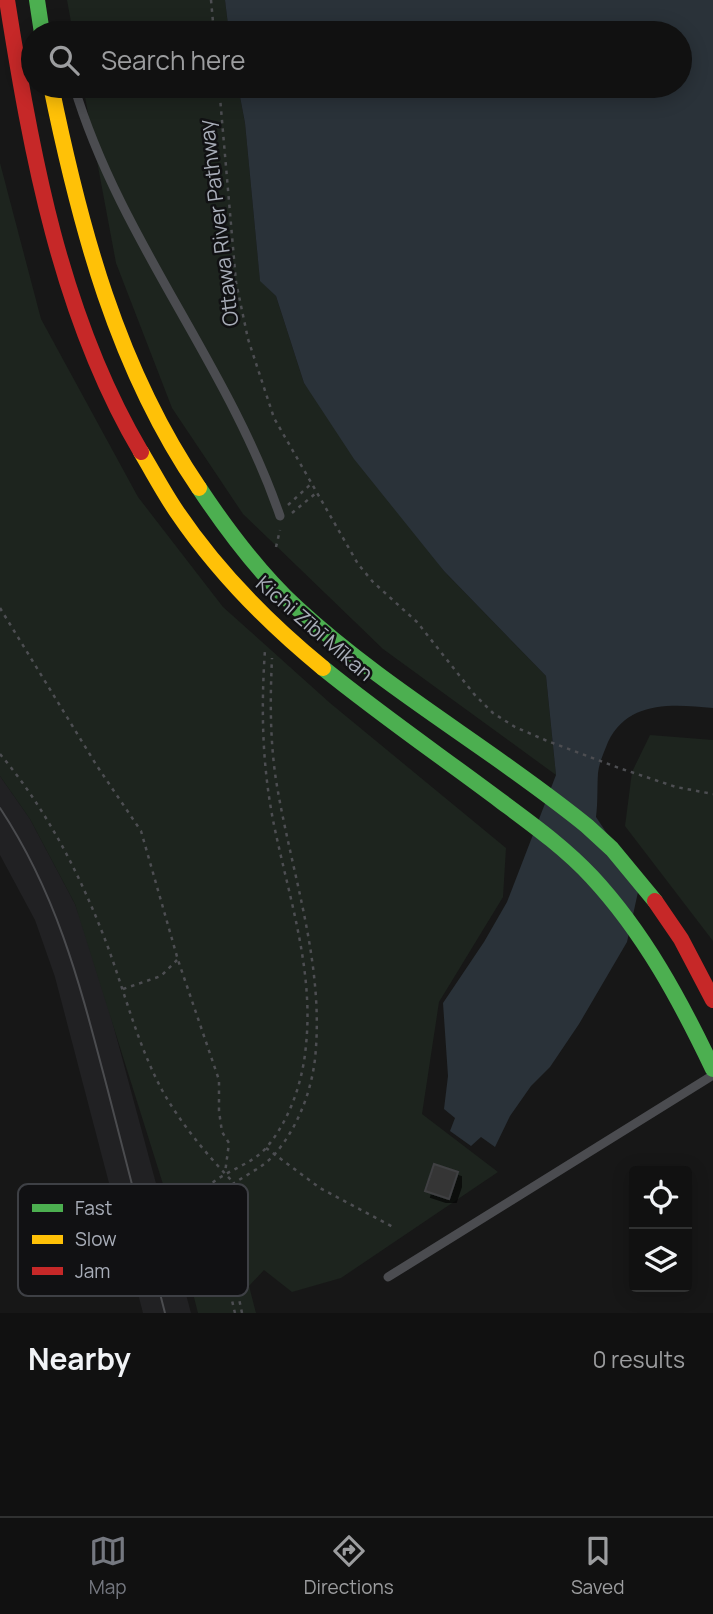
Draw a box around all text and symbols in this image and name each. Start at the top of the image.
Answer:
search box [21,21,692,98]
icon: search [45,41,83,79]
text: Search here [101,42,246,78]
street label: Ottawa River Pathway [191,118,245,328]
street label: Kichi Zībī Mīkan [250,569,380,687]
map controls [629,1166,692,1292]
button: locate [629,1166,692,1229]
legend [18,1184,248,1296]
text: Fast [75,1195,112,1221]
text: Slow [75,1226,117,1252]
button: layers [629,1229,692,1292]
text: Jam [75,1258,110,1284]
text: Nearby [28,1338,131,1379]
text: 0 results [592,1343,685,1375]
tab: Map [89,1532,127,1600]
tab: Directions [304,1532,394,1600]
tab: Saved [571,1532,624,1600]

